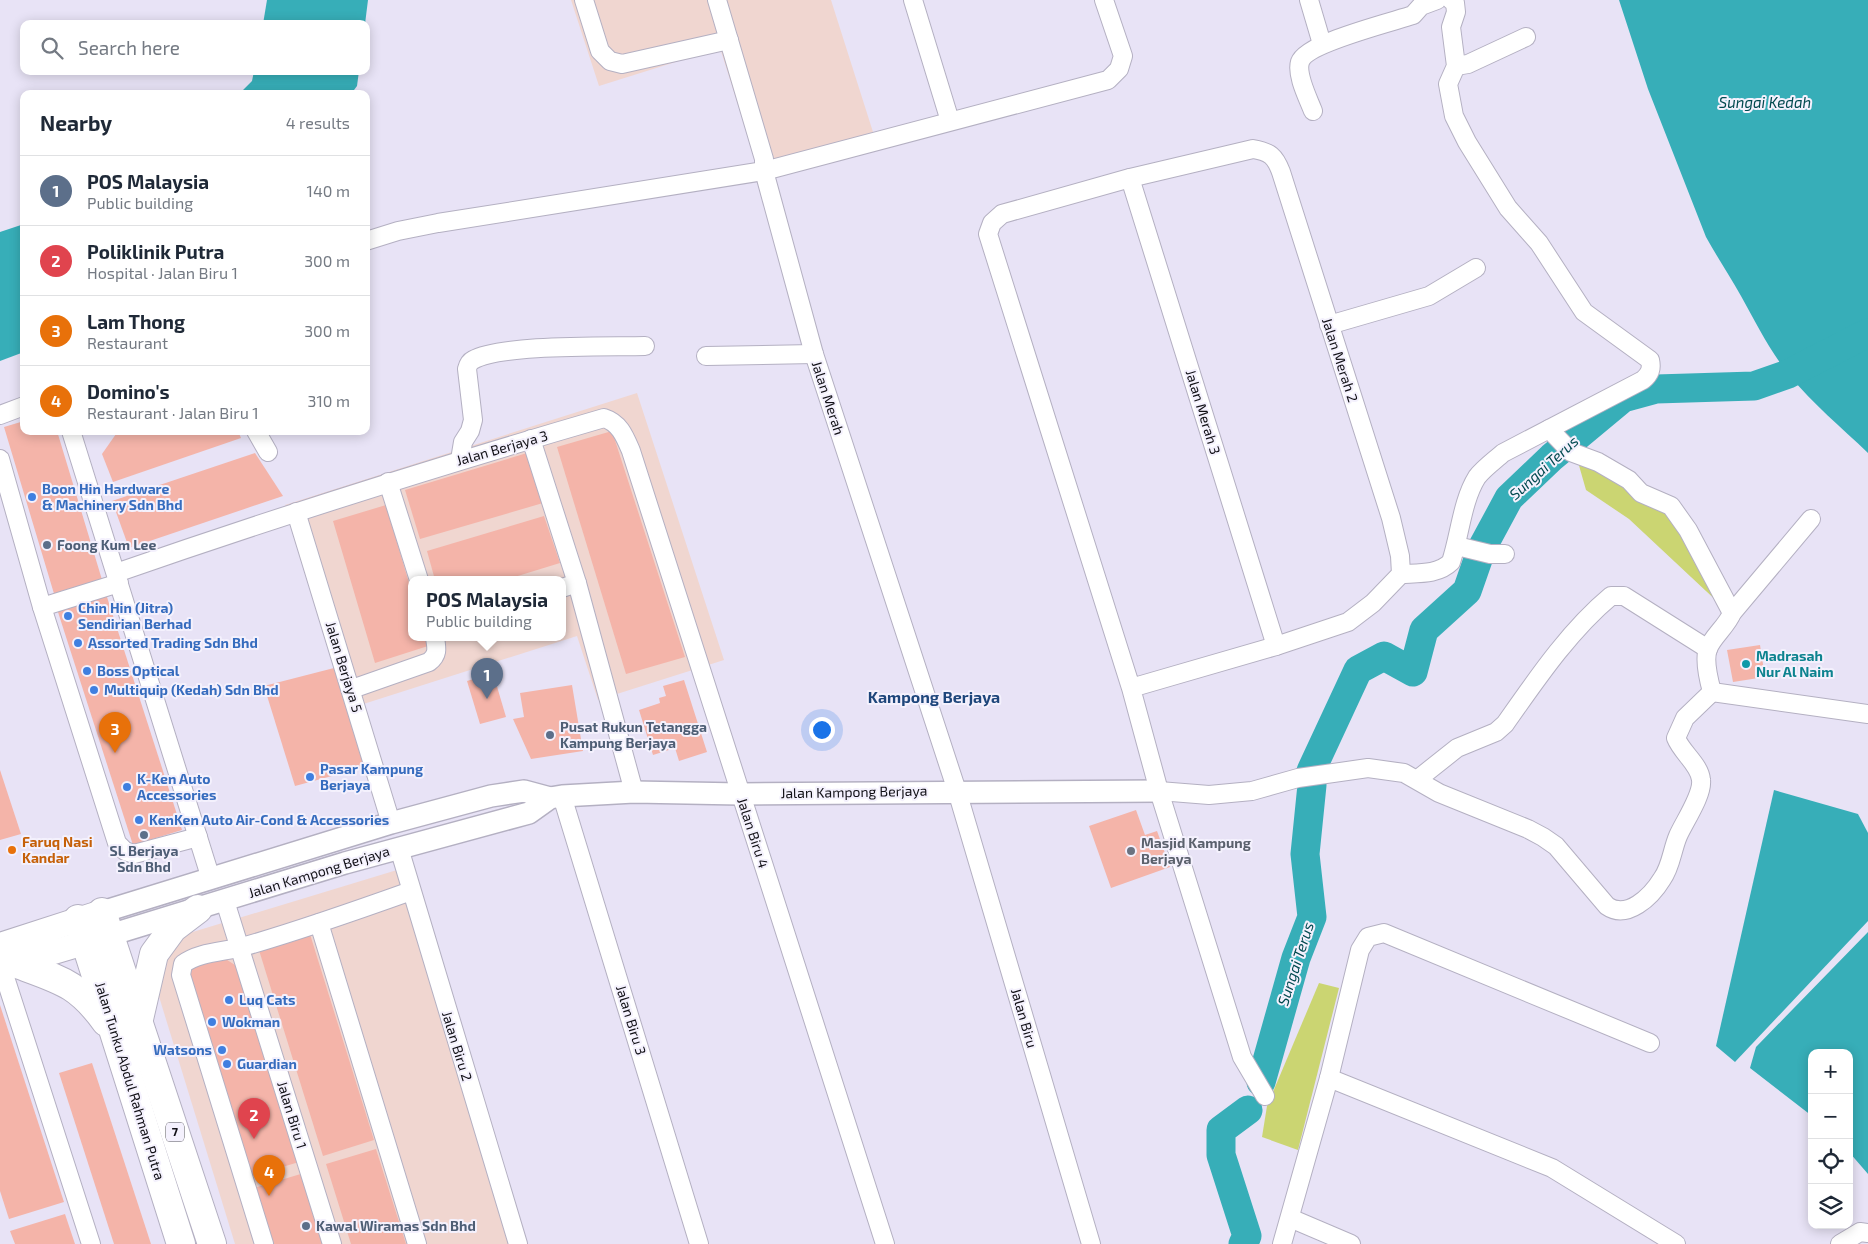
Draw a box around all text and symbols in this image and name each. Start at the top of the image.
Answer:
search box [20,20,370,75]
icon: search [38,34,66,62]
text: Search here [78,36,180,59]
water label: Sungai Kedah [1719,93,1811,111]
text: Nearby [40,110,112,135]
text: 4 results [286,113,350,132]
text: POS Malaysia [87,170,209,193]
text: 1 [53,181,59,200]
text: 140 m [307,181,350,200]
text: Public building [87,193,193,212]
text: Poliklinik Putra [87,240,224,263]
text: 2 [51,251,61,270]
text: 300 m [304,251,350,270]
text: Hospital · Jalan Biru 1 [87,263,238,282]
text: Lam Thong [87,310,185,333]
street label: Jalan Merah 2 [1319,315,1362,404]
text: 3 [51,321,61,340]
text: 300 m [304,321,350,340]
text: Restaurant [87,333,168,352]
street label: Jalan Merah [809,359,848,437]
street label: Jalan Merah 3 [1183,367,1224,456]
text: Domino's [87,380,170,403]
text: 4 [51,391,61,410]
text: 310 m [308,391,350,410]
text: Restaurant · Jalan Biru 1 [87,403,259,422]
street label: Jalan Berjaya 3 [454,426,550,469]
water label: Sungai Terus [1505,431,1582,503]
place label: Boon Hin Hardware & Machinery Sdn Bhd [42,480,183,513]
marker: Boon Hin Hardware & Machinery Sdn Bhd [26,491,38,503]
place label: Foong Kum Lee [57,536,157,553]
marker: Foong Kum Lee [41,539,53,551]
popup [408,576,566,641]
text: POS Malaysia [426,588,548,611]
place label: Chin Hin (Jitra) Sendirian Berhad [78,599,192,632]
marker: Chin Hin (Jitra) Sendirian Berhad [62,610,74,622]
text: Public building [426,611,532,630]
street label: Jalan Berjaya 5 [323,619,366,714]
place label: Assorted Trading Sdn Bhd [88,634,258,651]
marker: Assorted Trading Sdn Bhd [72,637,84,649]
place label: Madrasah Nur Al Naim [1756,647,1834,680]
pin: 1 [471,658,503,699]
marker: Madrasah Nur Al Naim [1740,658,1752,670]
place label: Boss Optical [97,662,180,679]
marker: Boss Optical [81,665,93,677]
place label: Multiquip (Kedah) Sdn Bhd [104,681,279,698]
marker: Multiquip (Kedah) Sdn Bhd [88,684,100,696]
district label: Kampong Berjaya [868,687,1000,707]
pin: 3 [99,712,131,753]
your location [809,717,835,743]
place label: Pusat Rukun Tetangga Kampung Berjaya [560,718,707,751]
marker: Pusat Rukun Tetangga Kampung Berjaya [544,729,556,741]
place label: Pasar Kampung Berjaya [320,760,423,793]
place label: K-Ken Auto Accessories [137,770,216,803]
marker: Pasar Kampung Berjaya [304,771,316,783]
marker: K-Ken Auto Accessories [121,781,133,793]
street label: Jalan Kampong Berjaya [780,782,928,801]
street label: Jalan Biru 4 [734,795,773,870]
place label: KenKen Auto Air-Cond & Accessories [149,811,389,828]
marker: KenKen Auto Air-Cond & Accessories [133,814,145,826]
marker: SL Berjaya Sdn Bhd [138,829,150,841]
place label: Faruq Nasi Kandar [22,833,93,866]
place label: Masjid Kampung Berjaya [1141,834,1251,867]
place label: SL Berjaya Sdn Bhd [110,842,178,875]
street label: Jalan Kampong Berjaya [246,842,392,901]
marker: Faruq Nasi Kandar [6,844,18,856]
marker: Masjid Kampung Berjaya [1125,845,1137,857]
water label: Sungai Terus [1273,919,1317,1008]
street label: Jalan Tunku Abdul Rahman Putra [92,980,169,1182]
street label: Jalan Biru 3 [613,983,650,1057]
street label: Jalan Biru [1008,986,1041,1050]
place label: Luq Cats [239,991,296,1008]
marker: Luq Cats [223,994,235,1006]
street label: Jalan Biru 2 [439,1009,476,1083]
place label: Wokman [222,1013,280,1030]
marker: Wokman [206,1016,218,1028]
place label: Watsons [153,1041,212,1058]
marker: Watsons [216,1044,228,1056]
map controls [1808,1049,1853,1229]
button: + [1808,1049,1853,1094]
place label: Guardian [237,1055,297,1072]
marker: Guardian [221,1058,233,1070]
street label: Jalan Biru 1 [274,1079,311,1151]
button: − [1808,1094,1853,1139]
pin: 2 [238,1098,270,1139]
road number: 7 [166,1122,184,1142]
button: locate [1808,1139,1853,1184]
pin: 4 [253,1155,285,1196]
button: layers [1808,1184,1853,1229]
place label: Kawal Wiramas Sdn Bhd [316,1217,476,1234]
marker: Kawal Wiramas Sdn Bhd [300,1220,312,1232]

